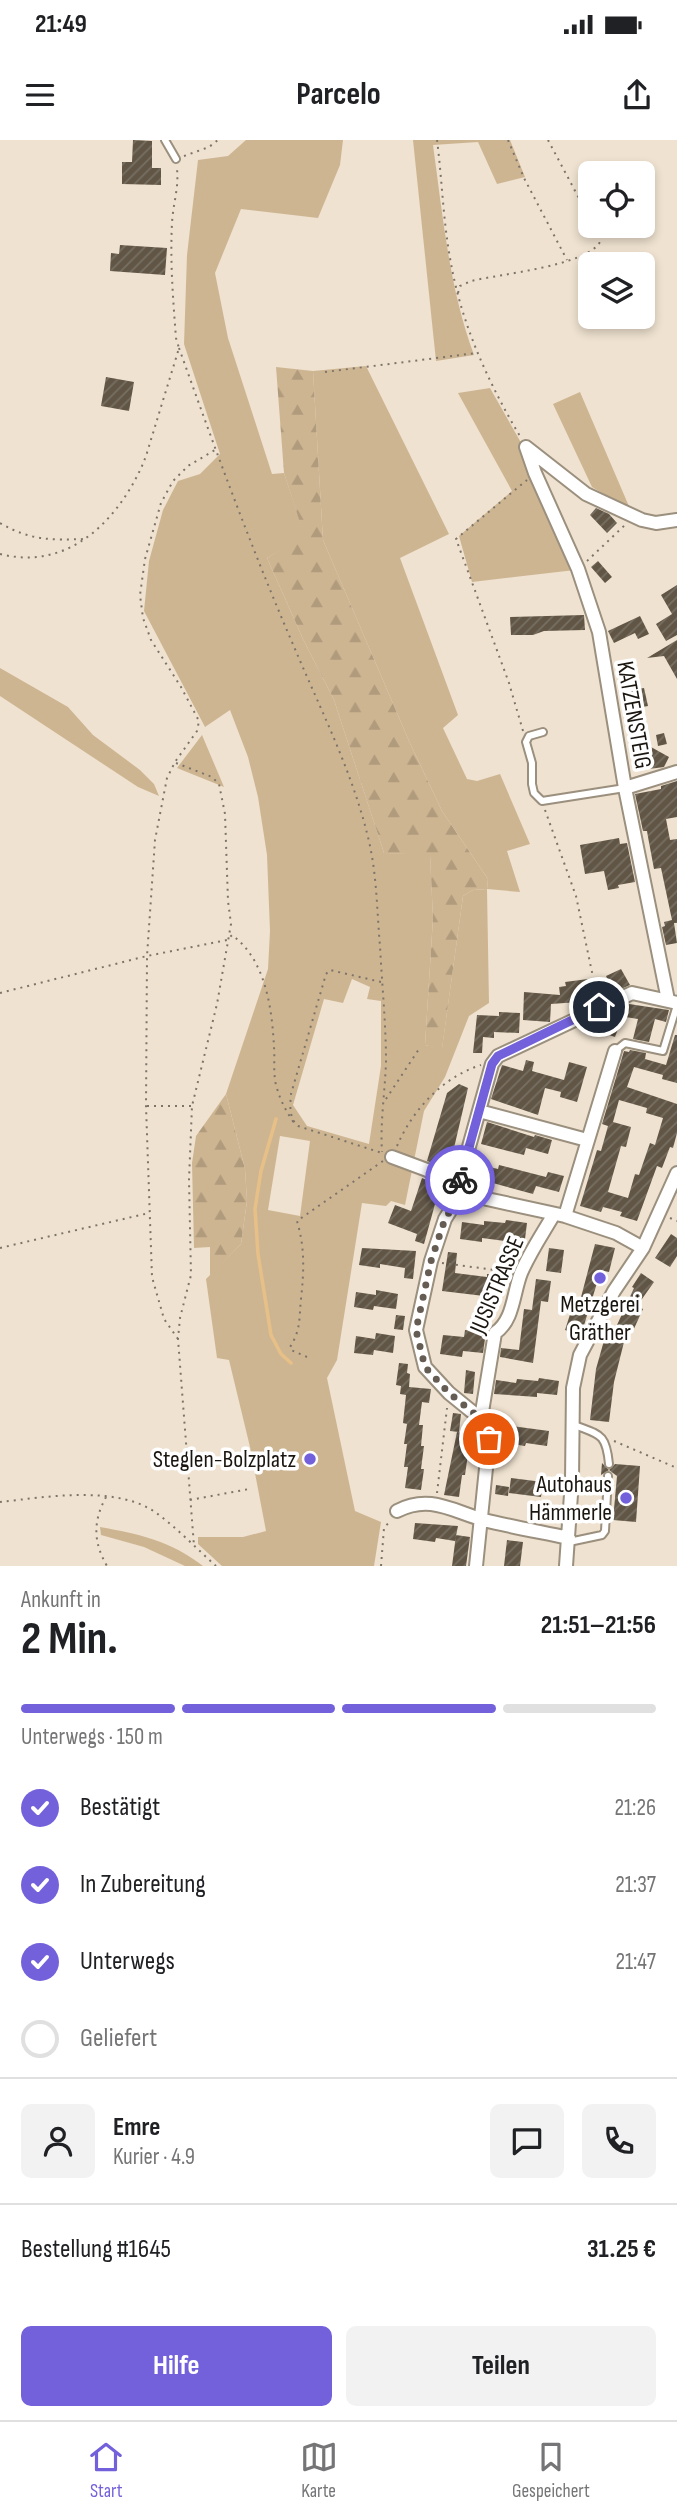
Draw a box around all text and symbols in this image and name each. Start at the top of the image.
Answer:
text: 21:49 [35,9,87,40]
text: Parcelo [296,75,381,114]
icon: menu [21,76,59,114]
icon: share [618,76,656,114]
map controls [578,161,655,329]
button: locate [578,161,655,238]
button: layers [578,252,655,329]
street label: KATZENSTEIG [610,659,658,771]
pin [569,977,629,1037]
icon: home [580,988,618,1026]
courier [425,1145,495,1215]
icon: bike [441,1161,479,1199]
street label: JUSISTRASSE [463,1232,530,1339]
marker: Metzgerei Gräther [592,1270,608,1286]
place label: Metzgerei Gräther [560,1290,640,1347]
pin [459,1409,519,1469]
icon: bag [470,1420,508,1458]
place label: Steglen-Bolzplatz [153,1445,296,1474]
marker: Steglen-Bolzplatz [302,1451,318,1467]
place label: Autohaus Hämmerle [529,1470,612,1527]
marker: Autohaus Hämmerle [618,1490,634,1506]
text: Ankunft in [21,1586,101,1614]
text: 21:51–21:56 [541,1610,656,1641]
text: 2 Min. [21,1612,118,1667]
text: Unterwegs · 150 m [21,1723,163,1751]
icon: check [21,1789,59,1827]
text: Bestätigt [80,1792,160,1823]
text: 21:26 [615,1794,656,1822]
icon: check [21,1866,59,1904]
text: In Zubereitung [80,1869,206,1900]
text: 21:37 [615,1871,656,1899]
icon: check [21,1943,59,1981]
text: Unterwegs [80,1946,175,1977]
text: 21:47 [615,1948,656,1976]
text: Geliefert [80,2023,157,2054]
button: person [21,2104,95,2178]
button: chat [490,2104,564,2178]
button: phone [582,2104,656,2178]
text: Emre [113,2112,160,2143]
text: Kurier · 4.9 [113,2143,195,2171]
text: Bestellung #1645 [21,2234,171,2265]
text: 31.25 € [587,2234,656,2265]
button: Hilfe [21,2326,332,2406]
button: Teilen [346,2326,656,2406]
tab: Start [87,2438,125,2503]
tab: Karte [300,2438,338,2503]
tab: Gespeichert [512,2438,590,2503]

